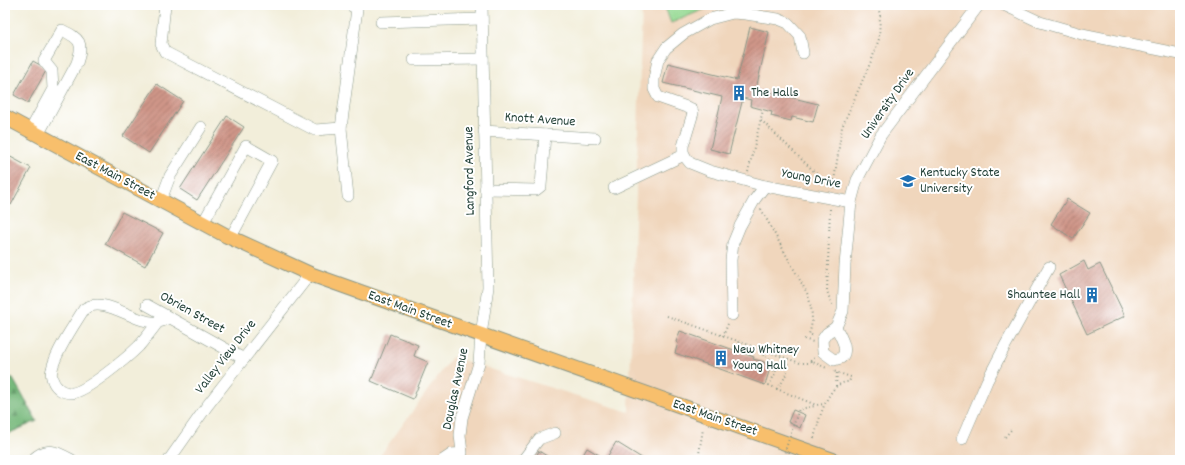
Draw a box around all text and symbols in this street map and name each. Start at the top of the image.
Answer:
street label: University Drive [856,64,920,144]
place label: The Halls [751,83,799,103]
building icon: The Halls [730,84,748,102]
street label: Knott Avenue [504,108,576,132]
street label: Langford Avenue [459,126,481,216]
street label: East Main Street [71,146,159,206]
street label: Young Drive [780,163,842,195]
place label: Kentucky State University [920,163,1000,199]
school or university icon: Kentucky State University [899,172,917,190]
place label: Shauntee Hall [1007,285,1081,305]
street label: East Main Street [365,286,455,334]
building icon: Shauntee Hall [1083,286,1101,304]
street label: Obrien Street [156,287,228,339]
street label: Valley View Drive [191,316,261,398]
place label: New Whitney Young Hall [733,340,799,376]
street label: Douglas Avenue [438,346,474,432]
building icon: New Whitney Young Hall [712,349,730,367]
street label: East Main Street [670,394,760,442]

